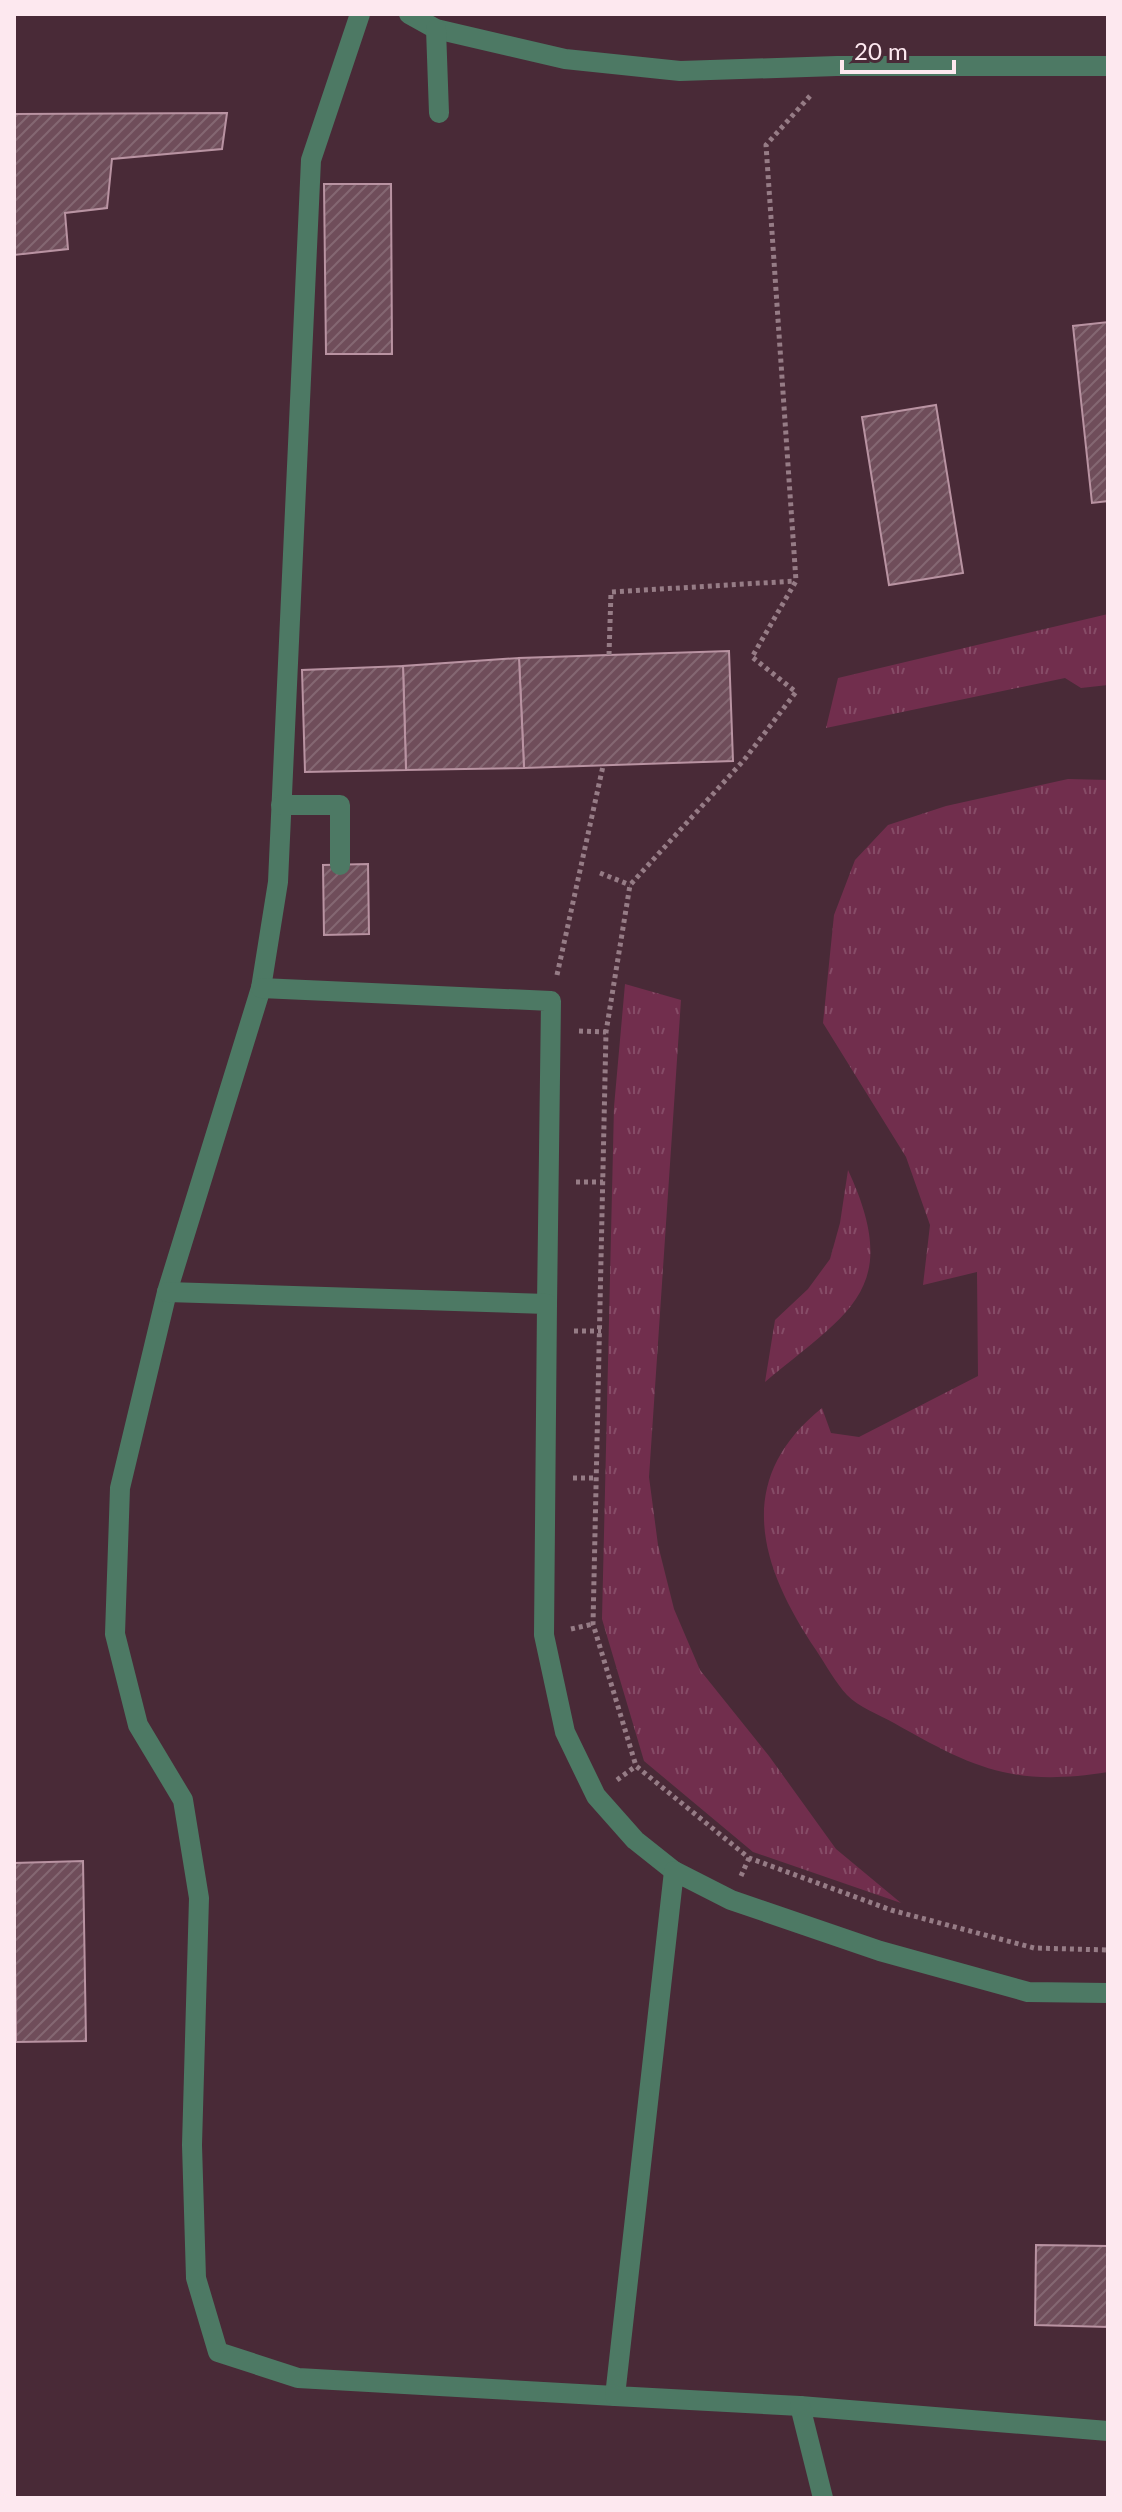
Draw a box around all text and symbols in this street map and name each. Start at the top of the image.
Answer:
scale bar [842,24,954,74]
text: 20 m [854,36,908,65]

